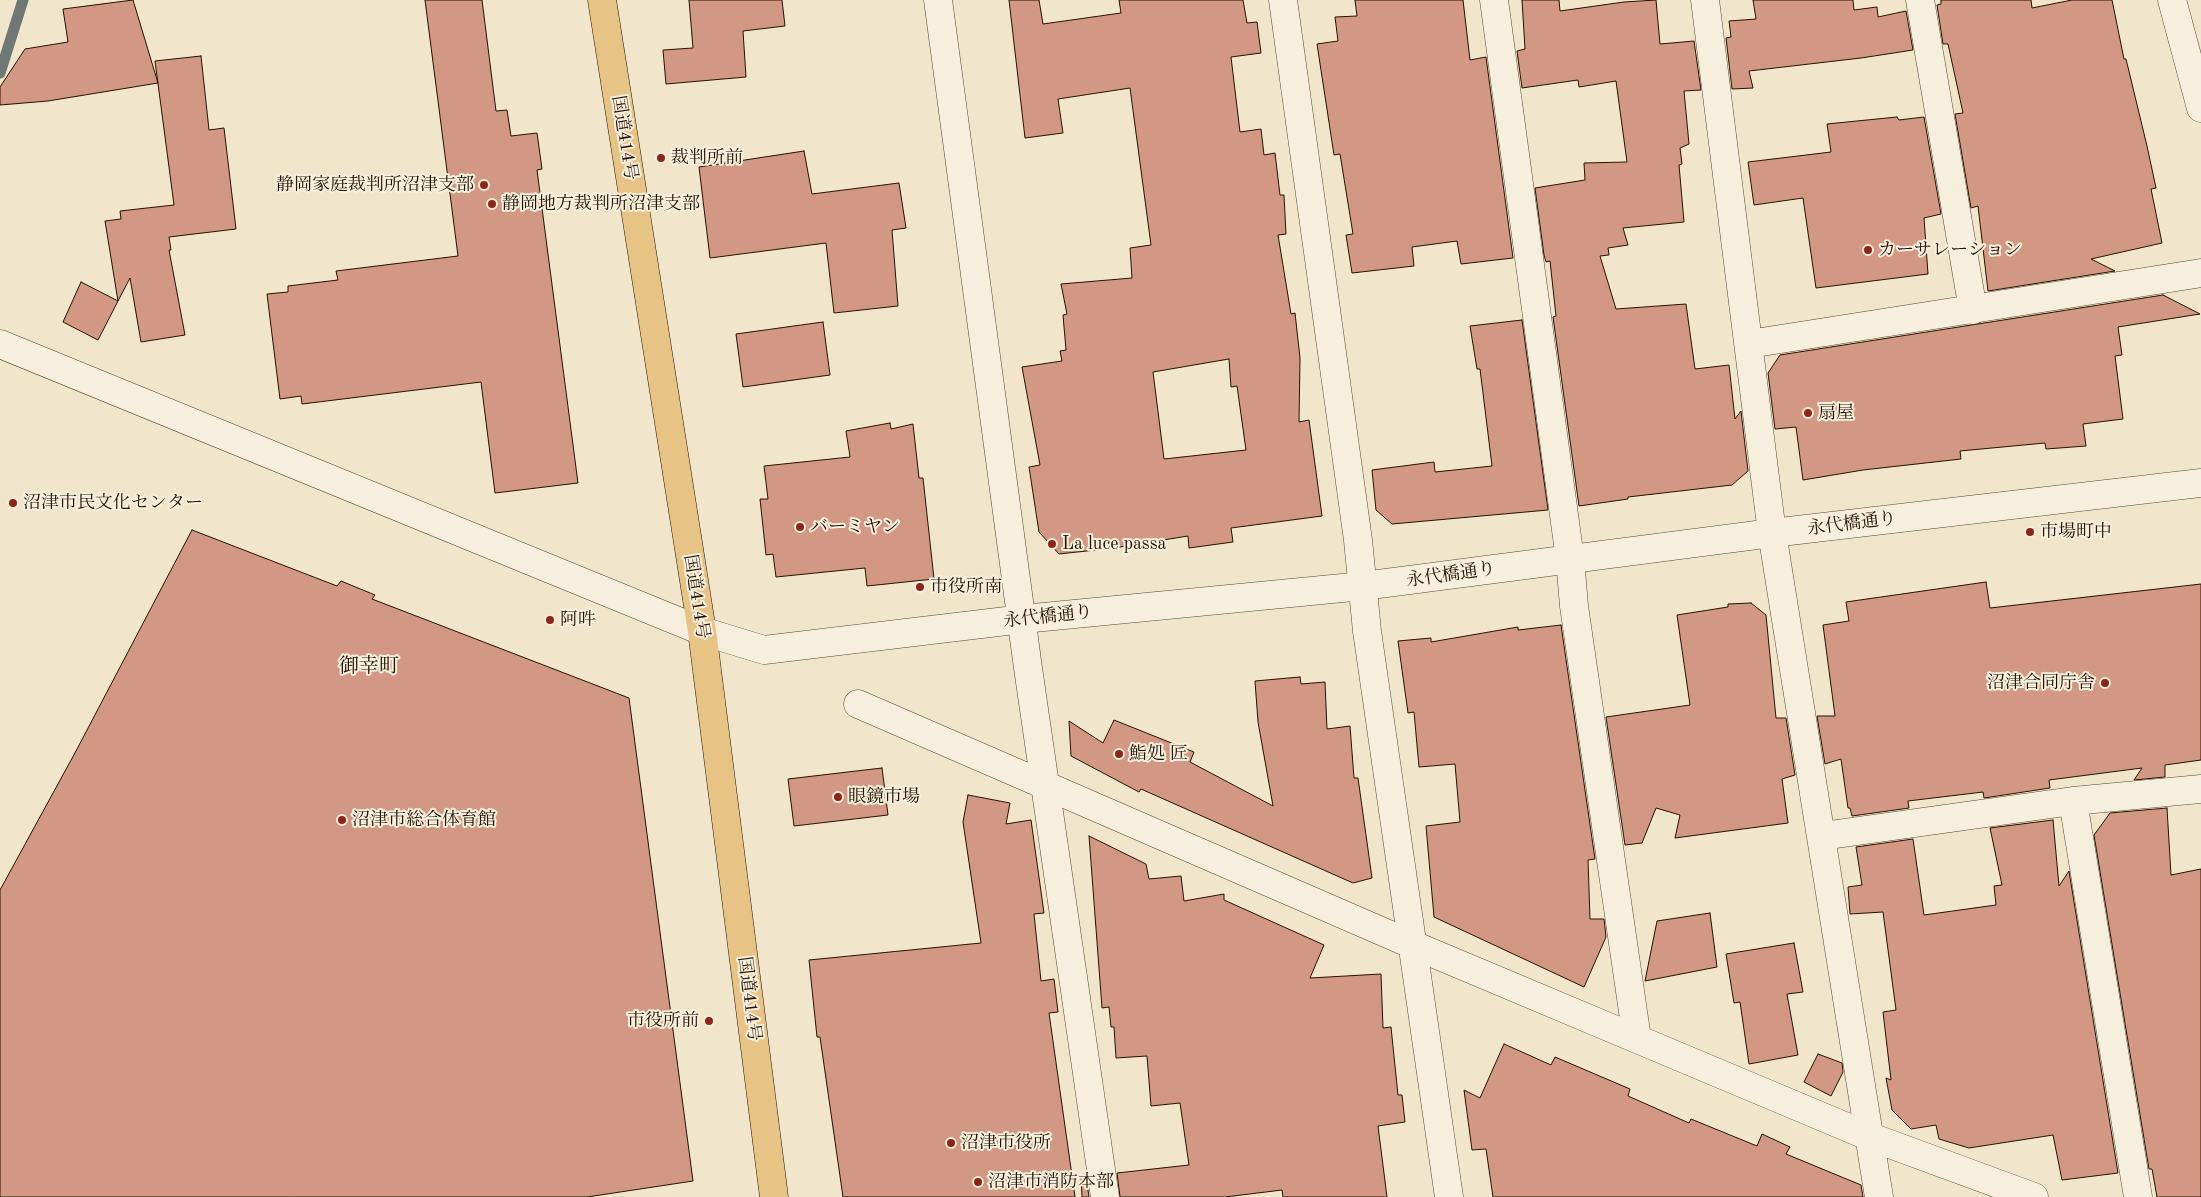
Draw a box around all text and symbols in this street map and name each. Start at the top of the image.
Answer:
street label: 国道414号 [607,94,641,182]
place label: 裁判所前 [671,147,743,169]
marker: 裁判所前 [655,152,667,164]
place label: 静岡家庭裁判所沼津支部 [276,174,474,196]
marker: 静岡家庭裁判所沼津支部 [478,179,490,191]
place label: 静岡地方裁判所沼津支部 [502,193,700,215]
marker: 静岡地方裁判所沼津支部 [486,198,498,210]
place label: カーサレーション [1878,239,2022,261]
marker: カーサレーション [1862,244,1874,256]
place label: 扇屋 [1818,402,1854,424]
marker: 扇屋 [1802,407,1814,419]
place label: 沼津市民文化センター [23,492,203,514]
marker: 沼津市民文化センター [7,497,19,509]
street label: 永代橋通り [1806,508,1898,540]
place label: バーミヤン [810,516,900,538]
marker: バーミヤン [794,521,806,533]
place label: 市場町中 [2040,521,2112,543]
marker: 市場町中 [2024,526,2036,538]
place label: La luce passa [1062,533,1166,555]
marker: La luce passa [1046,538,1058,550]
street label: 国道414号 [679,553,713,641]
street label: 永代橋通り [1405,558,1497,592]
place label: 市役所南 [930,576,1002,598]
marker: 市役所南 [914,581,926,593]
street label: 永代橋通り [1002,602,1094,632]
place label: 阿吽 [560,609,596,631]
marker: 阿吽 [544,614,556,626]
district label: 御幸町 [339,655,399,679]
place label: 沼津合同庁舎 [1987,672,2095,694]
marker: 沼津合同庁舎 [2099,677,2111,689]
place label: 鮨処 匠 [1129,743,1188,765]
marker: 鮨処 匠 [1113,748,1125,760]
place label: 眼鏡市場 [848,786,920,808]
marker: 眼鏡市場 [832,791,844,803]
place label: 沼津市総合体育館 [352,809,496,831]
marker: 沼津市総合体育館 [336,814,348,826]
street label: 国道414号 [733,955,765,1043]
place label: 市役所前 [627,1010,699,1032]
marker: 市役所前 [703,1015,715,1027]
place label: 沼津市役所 [961,1132,1051,1154]
marker: 沼津市役所 [945,1137,957,1149]
place label: 沼津市消防本部 [988,1171,1114,1193]
marker: 沼津市消防本部 [972,1176,984,1188]

